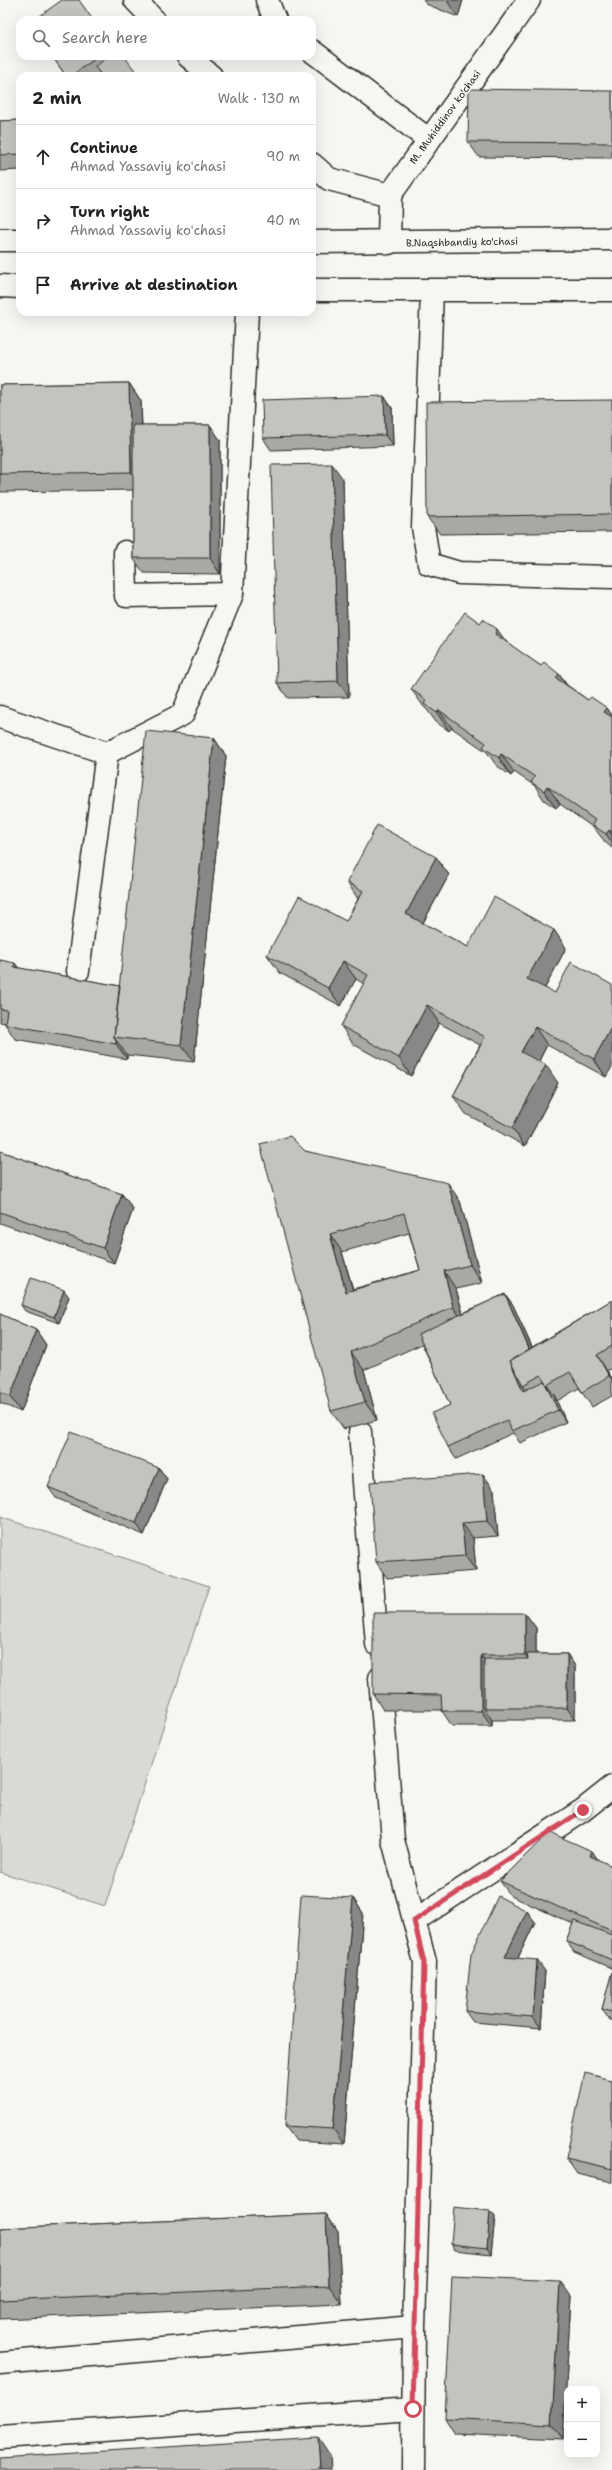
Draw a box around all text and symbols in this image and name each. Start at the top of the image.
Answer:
search box [16,16,316,60]
icon: search [30,27,52,49]
text: Search here [62,28,148,48]
street label: M. Muhiddinov ko'chasi [407,67,484,167]
text: 2 min [32,87,82,109]
text: Walk · 130 m [218,90,300,107]
text: Continue [70,138,138,158]
icon: ahead [32,146,54,168]
text: 90 m [266,148,300,165]
text: Ahmad Yassaviy koʻchasi [70,158,226,175]
text: Turn right [70,202,150,222]
icon: right [32,210,54,232]
text: 40 m [266,212,300,229]
text: Ahmad Yassaviy koʻchasi [70,222,226,239]
street label: B.Naqshbandiy ko'chasi [406,235,518,249]
icon: arrive [32,274,54,296]
text: Arrive at destination [70,275,238,295]
route end [574,1801,592,1819]
map controls [564,2386,600,2458]
button: + [564,2386,600,2422]
route start [404,2400,422,2418]
button: − [564,2422,600,2458]

